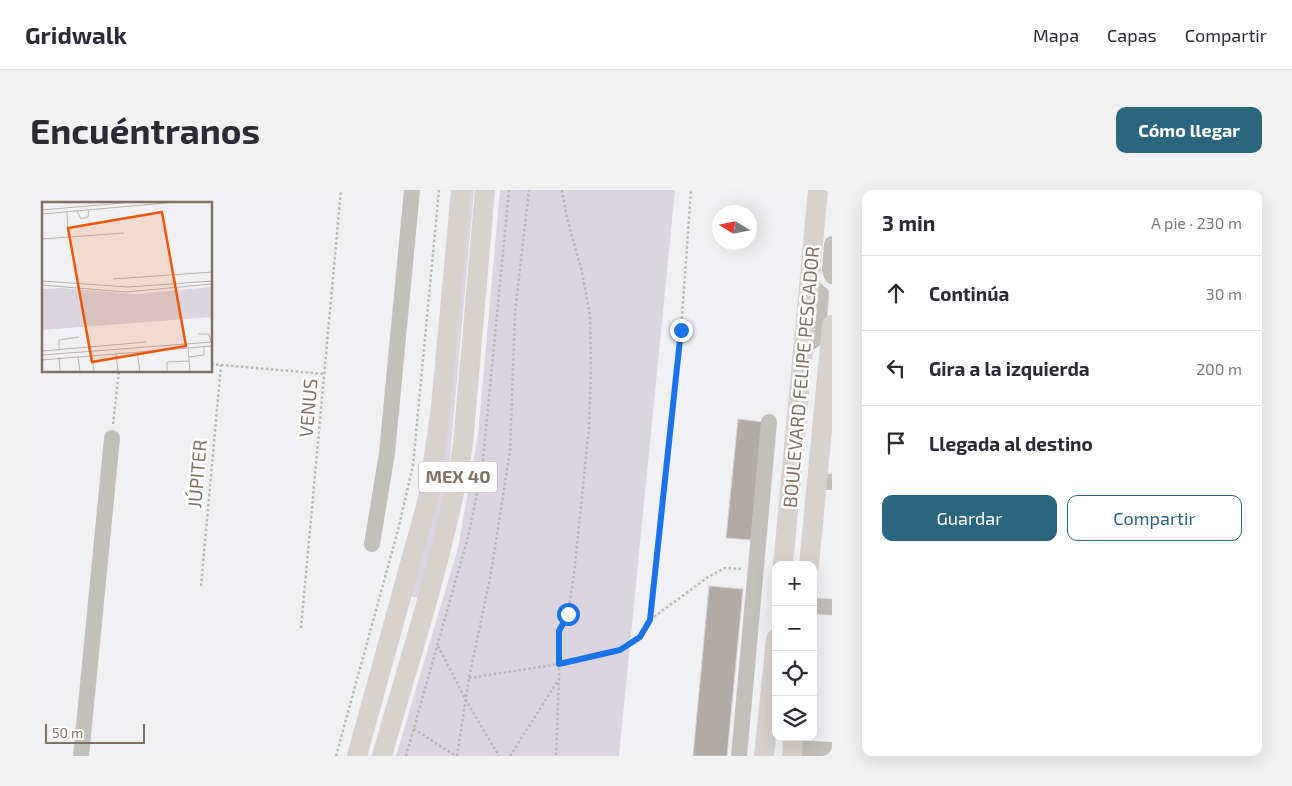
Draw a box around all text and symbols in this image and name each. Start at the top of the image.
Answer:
text: Gridwalk [25,20,127,49]
text: Mapa [1033,24,1079,46]
text: Capas [1107,24,1157,46]
text: Compartir [1185,24,1267,46]
button: Cómo llegar [1116,107,1262,153]
text: Encuéntranos [30,109,260,151]
inset map [42,202,212,372]
north arrow [712,205,757,250]
text: 3 min [882,210,935,235]
text: A pie · 230 m [1151,213,1242,232]
street label: BOULEVARD FELIPE PESCADOR [778,245,823,509]
icon: ahead [882,279,910,307]
text: Continúa [929,282,1009,305]
text: 30 m [1206,284,1242,303]
route end [670,319,693,342]
icon: left [882,354,910,382]
text: Gira a la izquierda [929,357,1090,380]
text: 200 m [1196,359,1242,378]
street label: VENUS [293,378,322,438]
icon: arrive [882,429,910,457]
text: Llegada al destino [929,432,1093,455]
street label: JÚPITER [182,439,211,509]
road number: MEX 40 [419,462,497,492]
button: Guardar [882,495,1057,541]
button: Compartir [1067,495,1242,541]
map controls [772,561,817,741]
button: + [772,561,817,606]
route start [557,603,580,626]
button: − [772,606,817,651]
button: locate [772,651,817,696]
button: layers [772,696,817,741]
scale bar [45,721,145,744]
text: 50 m [52,724,83,741]

